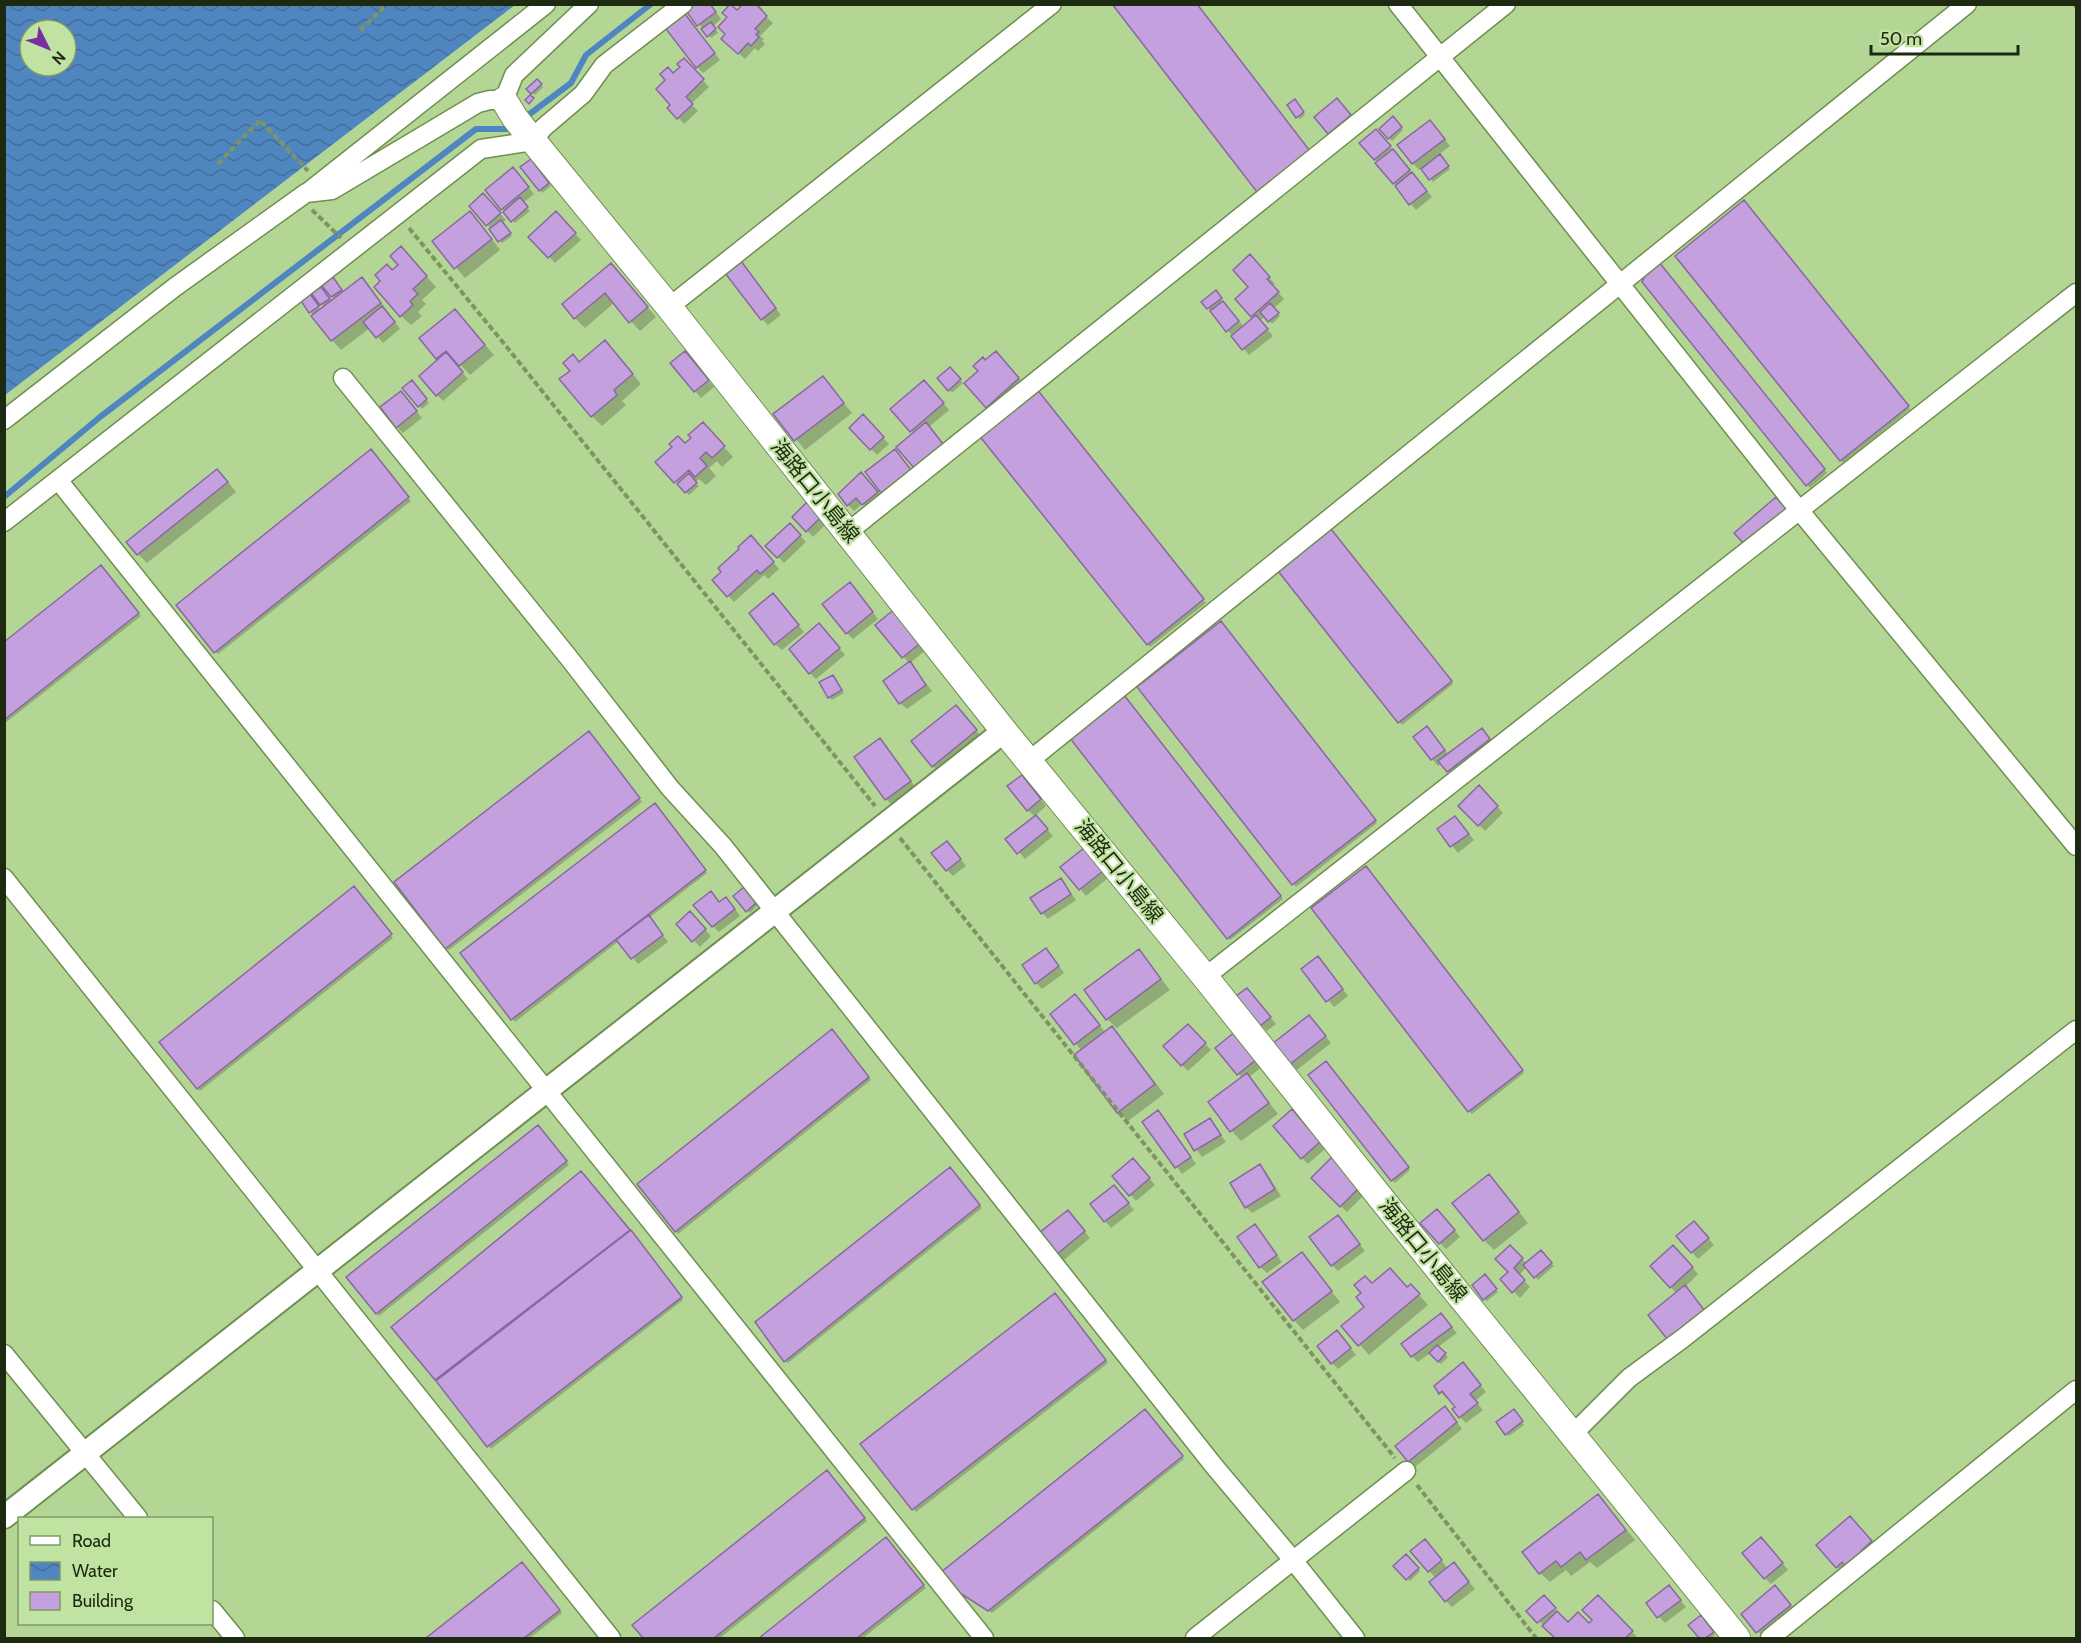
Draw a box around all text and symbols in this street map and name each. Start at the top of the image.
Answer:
north arrow [18,18,78,78]
scale bar [1871,18,2018,56]
text: 50 m [1880,28,1922,50]
text: N [48,47,69,69]
street label: 海路口小島線 [766,434,865,548]
street label: 海路口小島線 [1070,814,1169,928]
street label: 海路口小島線 [1374,1193,1473,1307]
legend [18,1517,213,1625]
text: Road [72,1530,111,1552]
text: Water [72,1560,118,1582]
text: Building [72,1590,134,1612]

